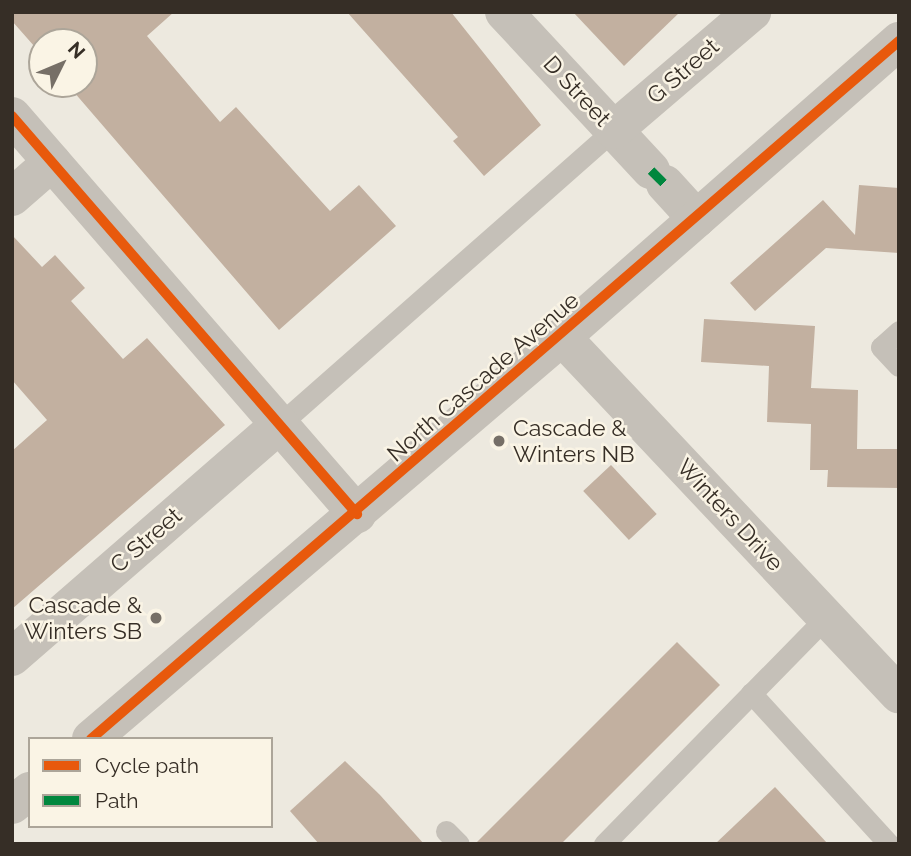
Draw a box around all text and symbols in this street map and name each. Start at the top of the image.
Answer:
north arrow [28,28,98,98]
street label: G Street [641,32,725,110]
text: N [64,37,90,63]
street label: D Street [538,50,616,132]
street label: North Cascade Avenue [381,286,585,468]
place label: Cascade & Winters NB [513,414,634,468]
marker: Cascade & Winters NB [491,433,507,449]
street label: Winters Drive [671,453,789,577]
street label: C Street [105,502,187,578]
place label: Cascade & Winters SB [24,591,142,645]
marker: Cascade & Winters SB [148,610,164,626]
legend [28,737,273,828]
text: Cycle path [95,753,199,778]
text: Path [95,788,139,813]

